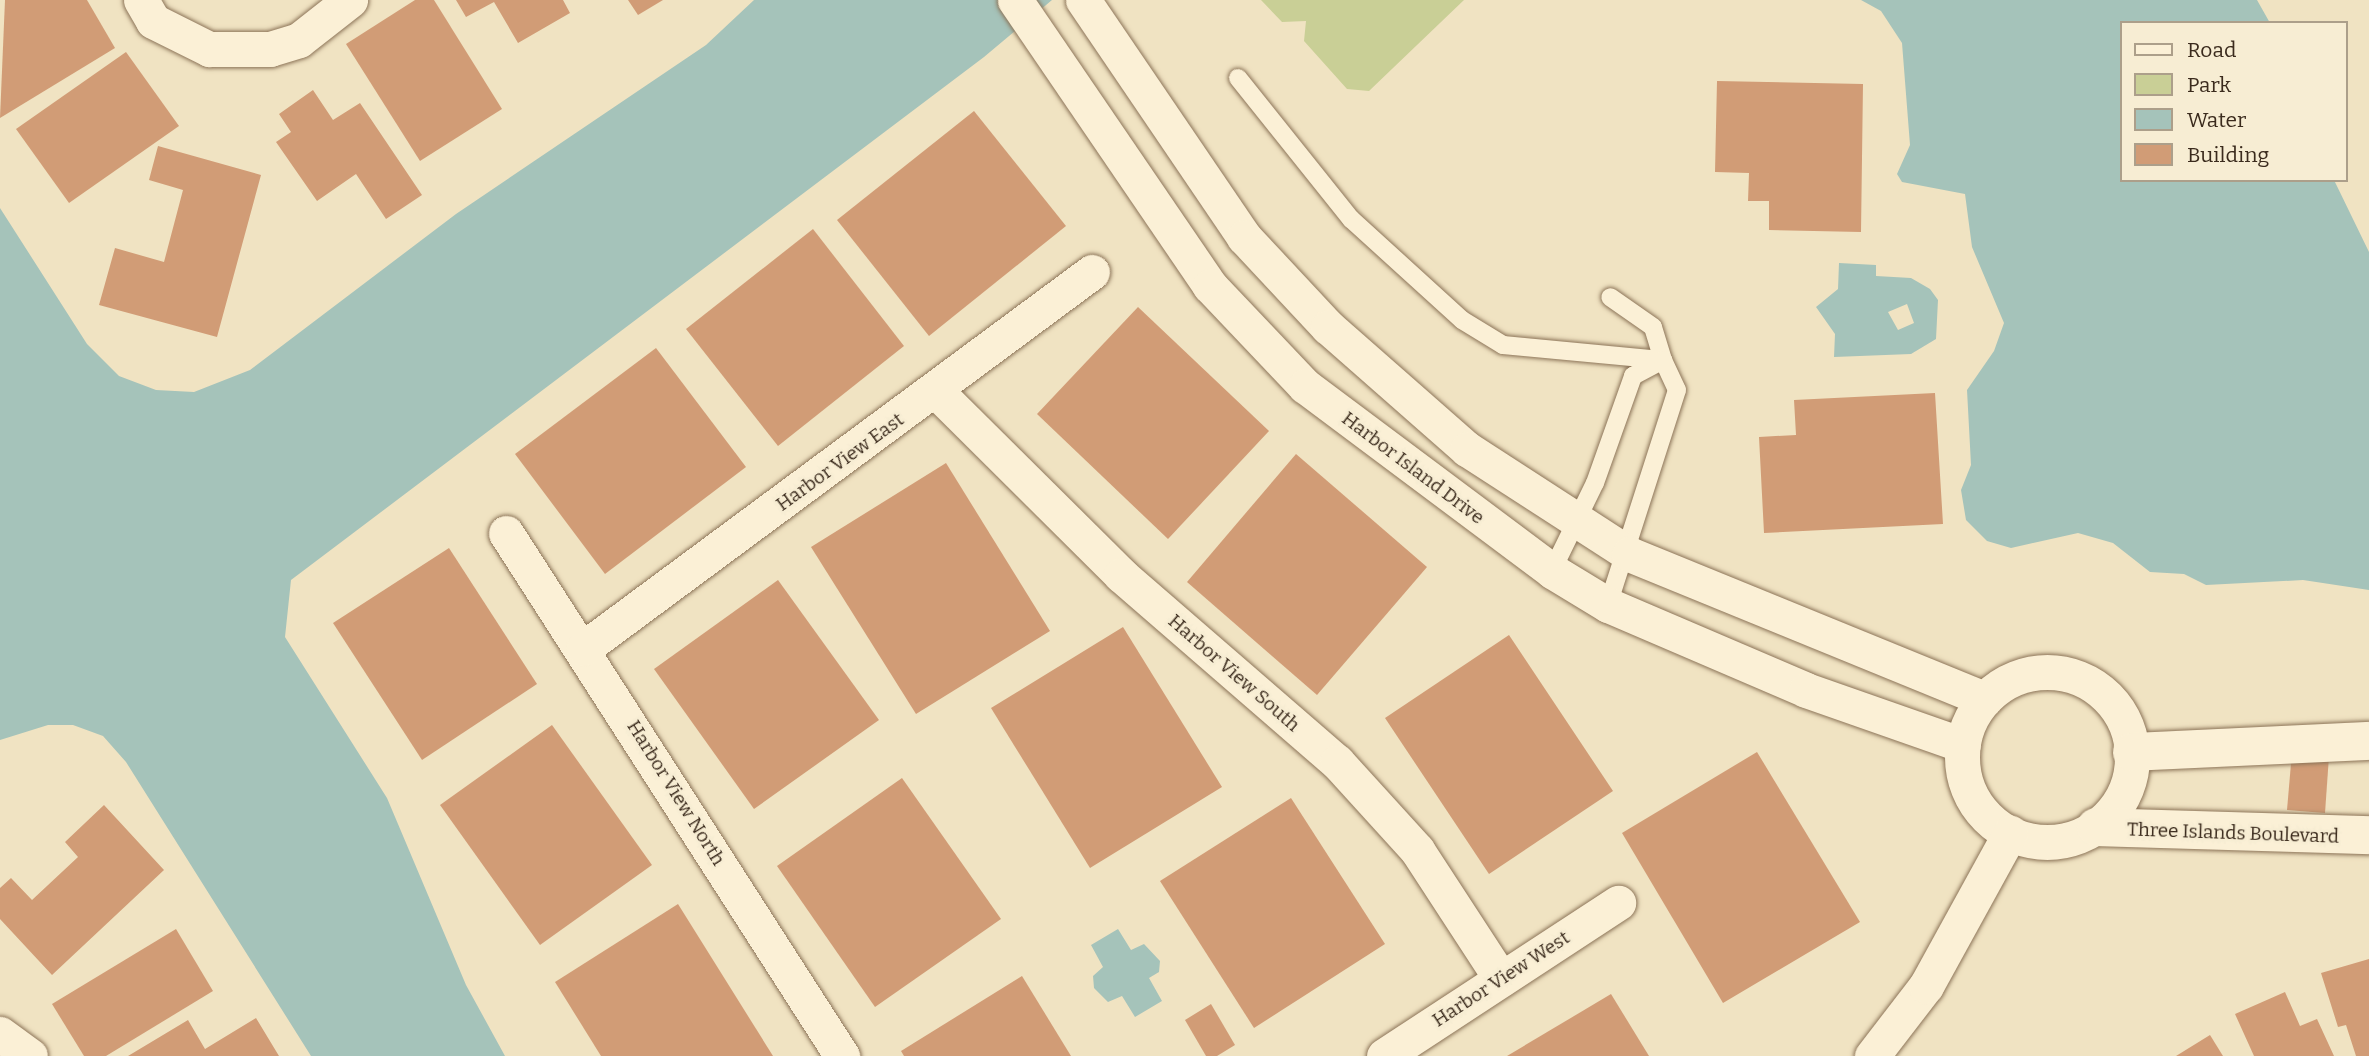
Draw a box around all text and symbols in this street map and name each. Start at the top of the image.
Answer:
legend [2120,21,2348,182]
text: Road [2187,37,2236,63]
text: Park [2187,72,2231,98]
text: Water [2187,107,2246,133]
text: Building [2187,142,2269,168]
street label: Harbor Island Drive [1337,407,1489,529]
street label: Harbor View East [772,408,908,516]
street label: Harbor View South [1164,610,1304,736]
street label: Harbor View North [622,716,730,870]
street label: Three Islands Boulevard [2127,818,2339,848]
street label: Harbor View West [1428,926,1574,1032]

